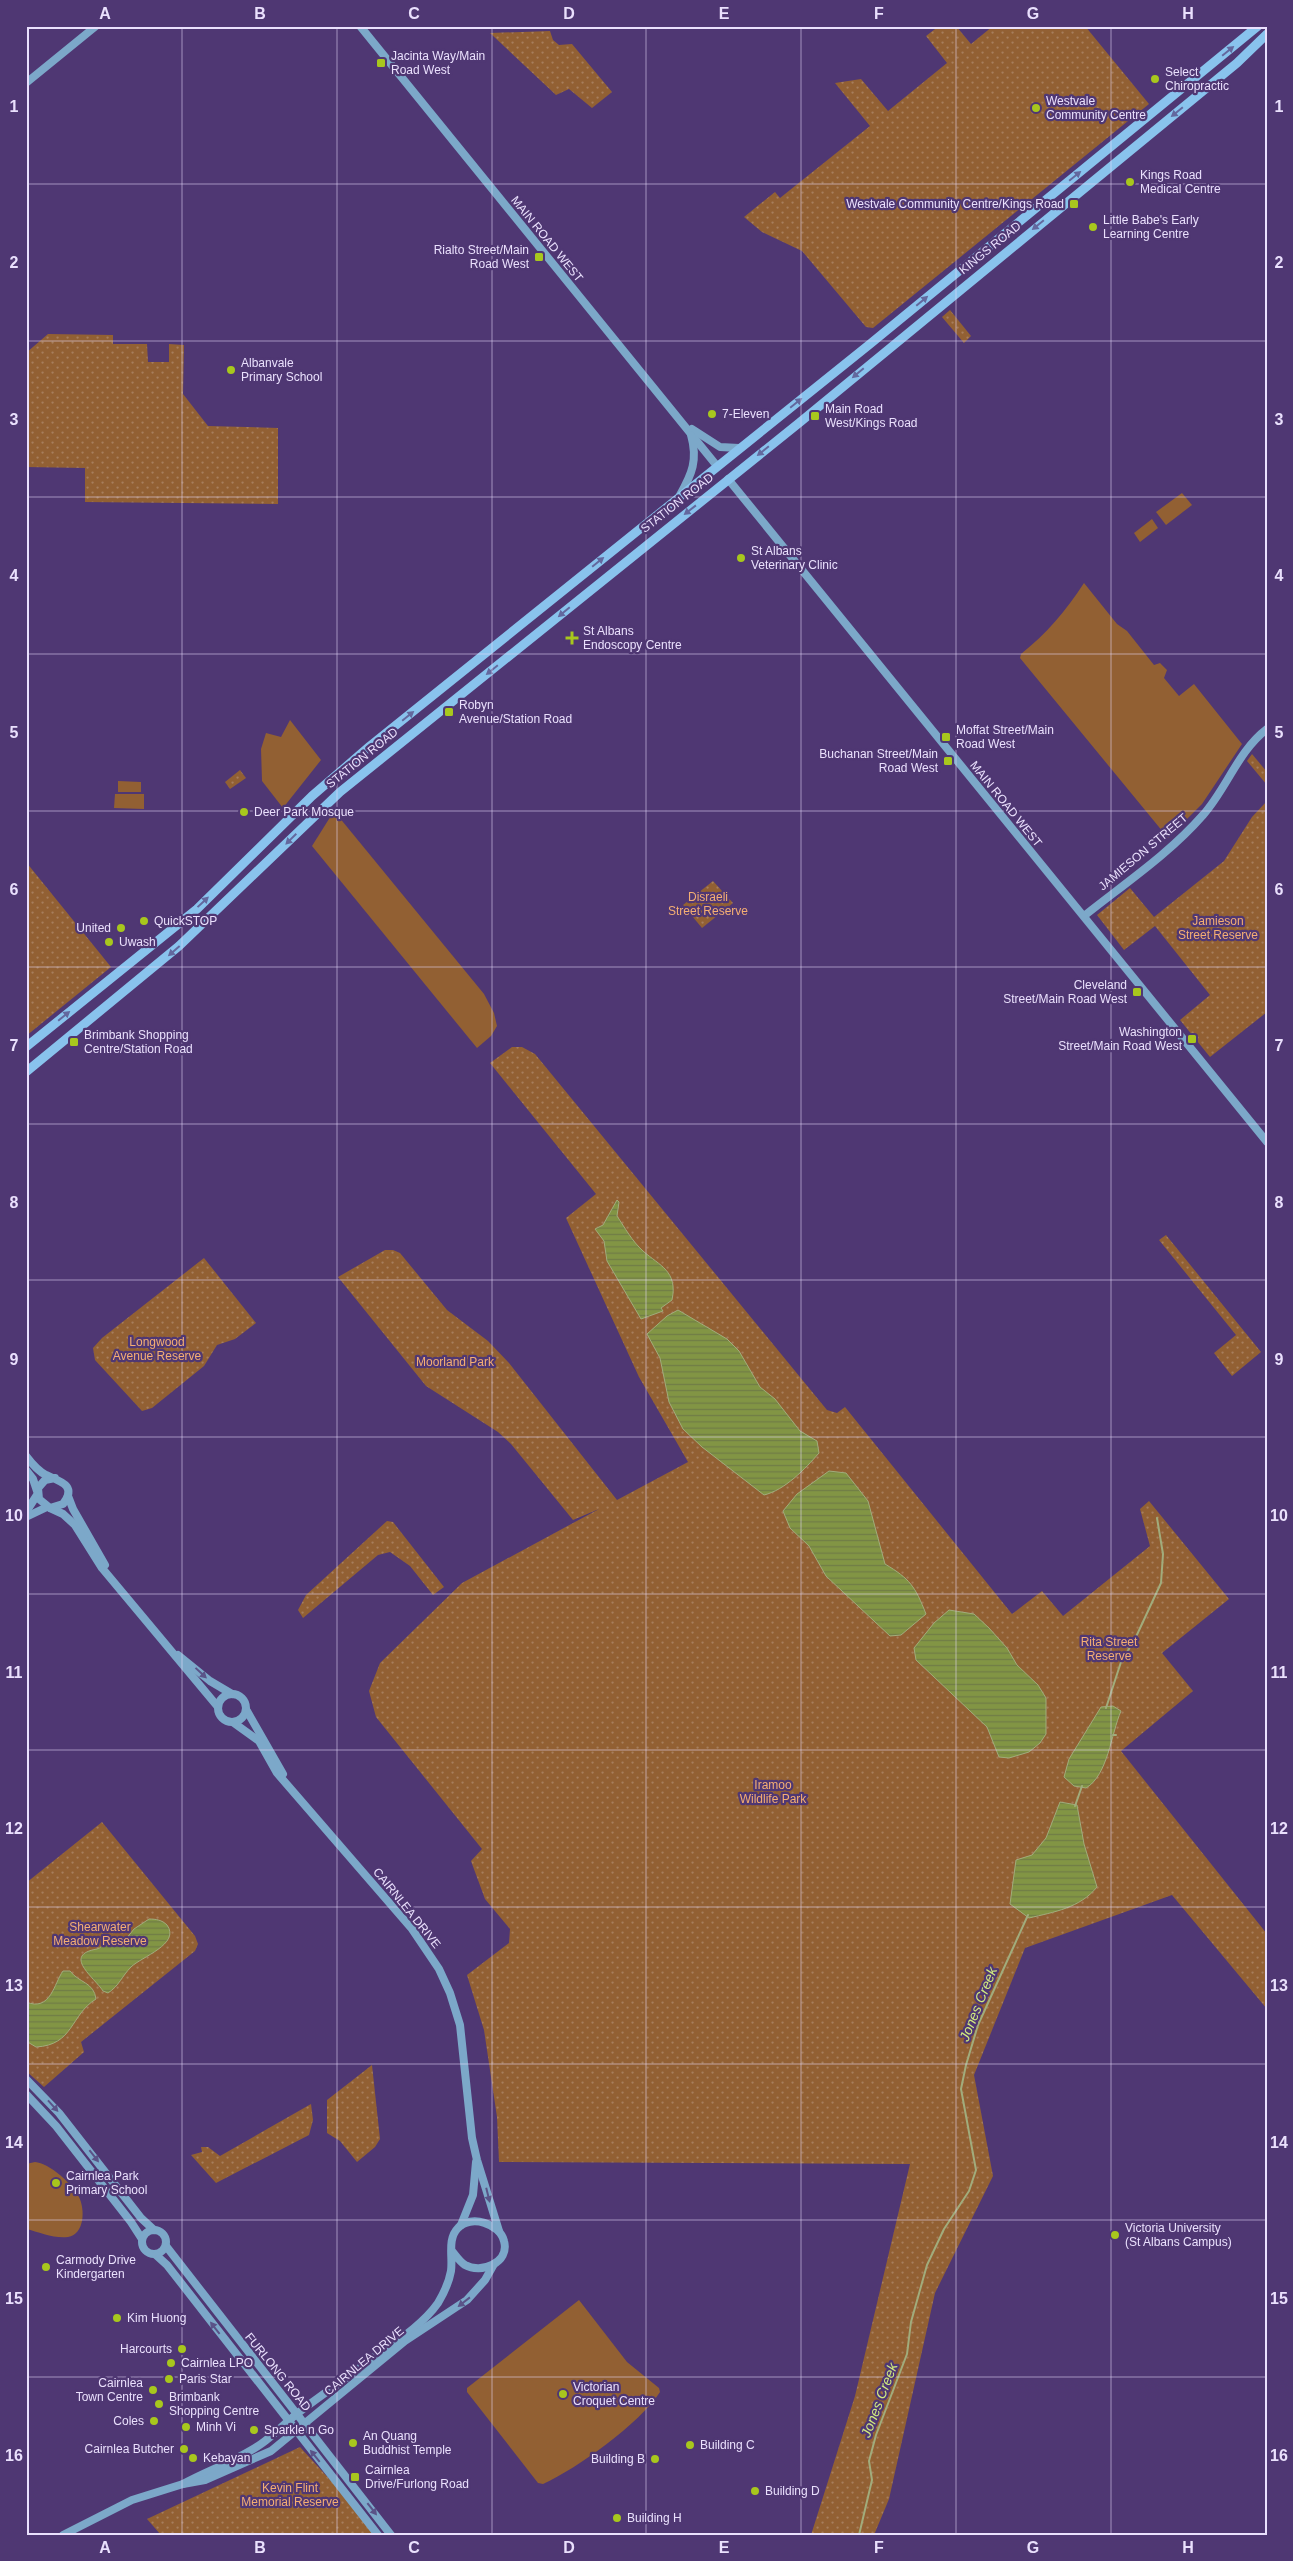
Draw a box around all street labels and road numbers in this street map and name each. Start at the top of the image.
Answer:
street label: MAIN ROAD WEST [508,193,586,285]
street label: KINGS ROAD [956,219,1024,277]
street label: STATION ROAD [638,470,716,536]
street label: STATION ROAD [323,725,401,791]
street label: MAIN ROAD WEST [967,758,1045,850]
street label: JAMIESON STREET [1096,810,1191,893]
street label: CAIRNLEA DRIVE [370,1865,444,1951]
street label: CAIRNLEA DRIVE [321,2324,407,2398]
street label: FURLONG ROAD [242,2330,314,2414]

